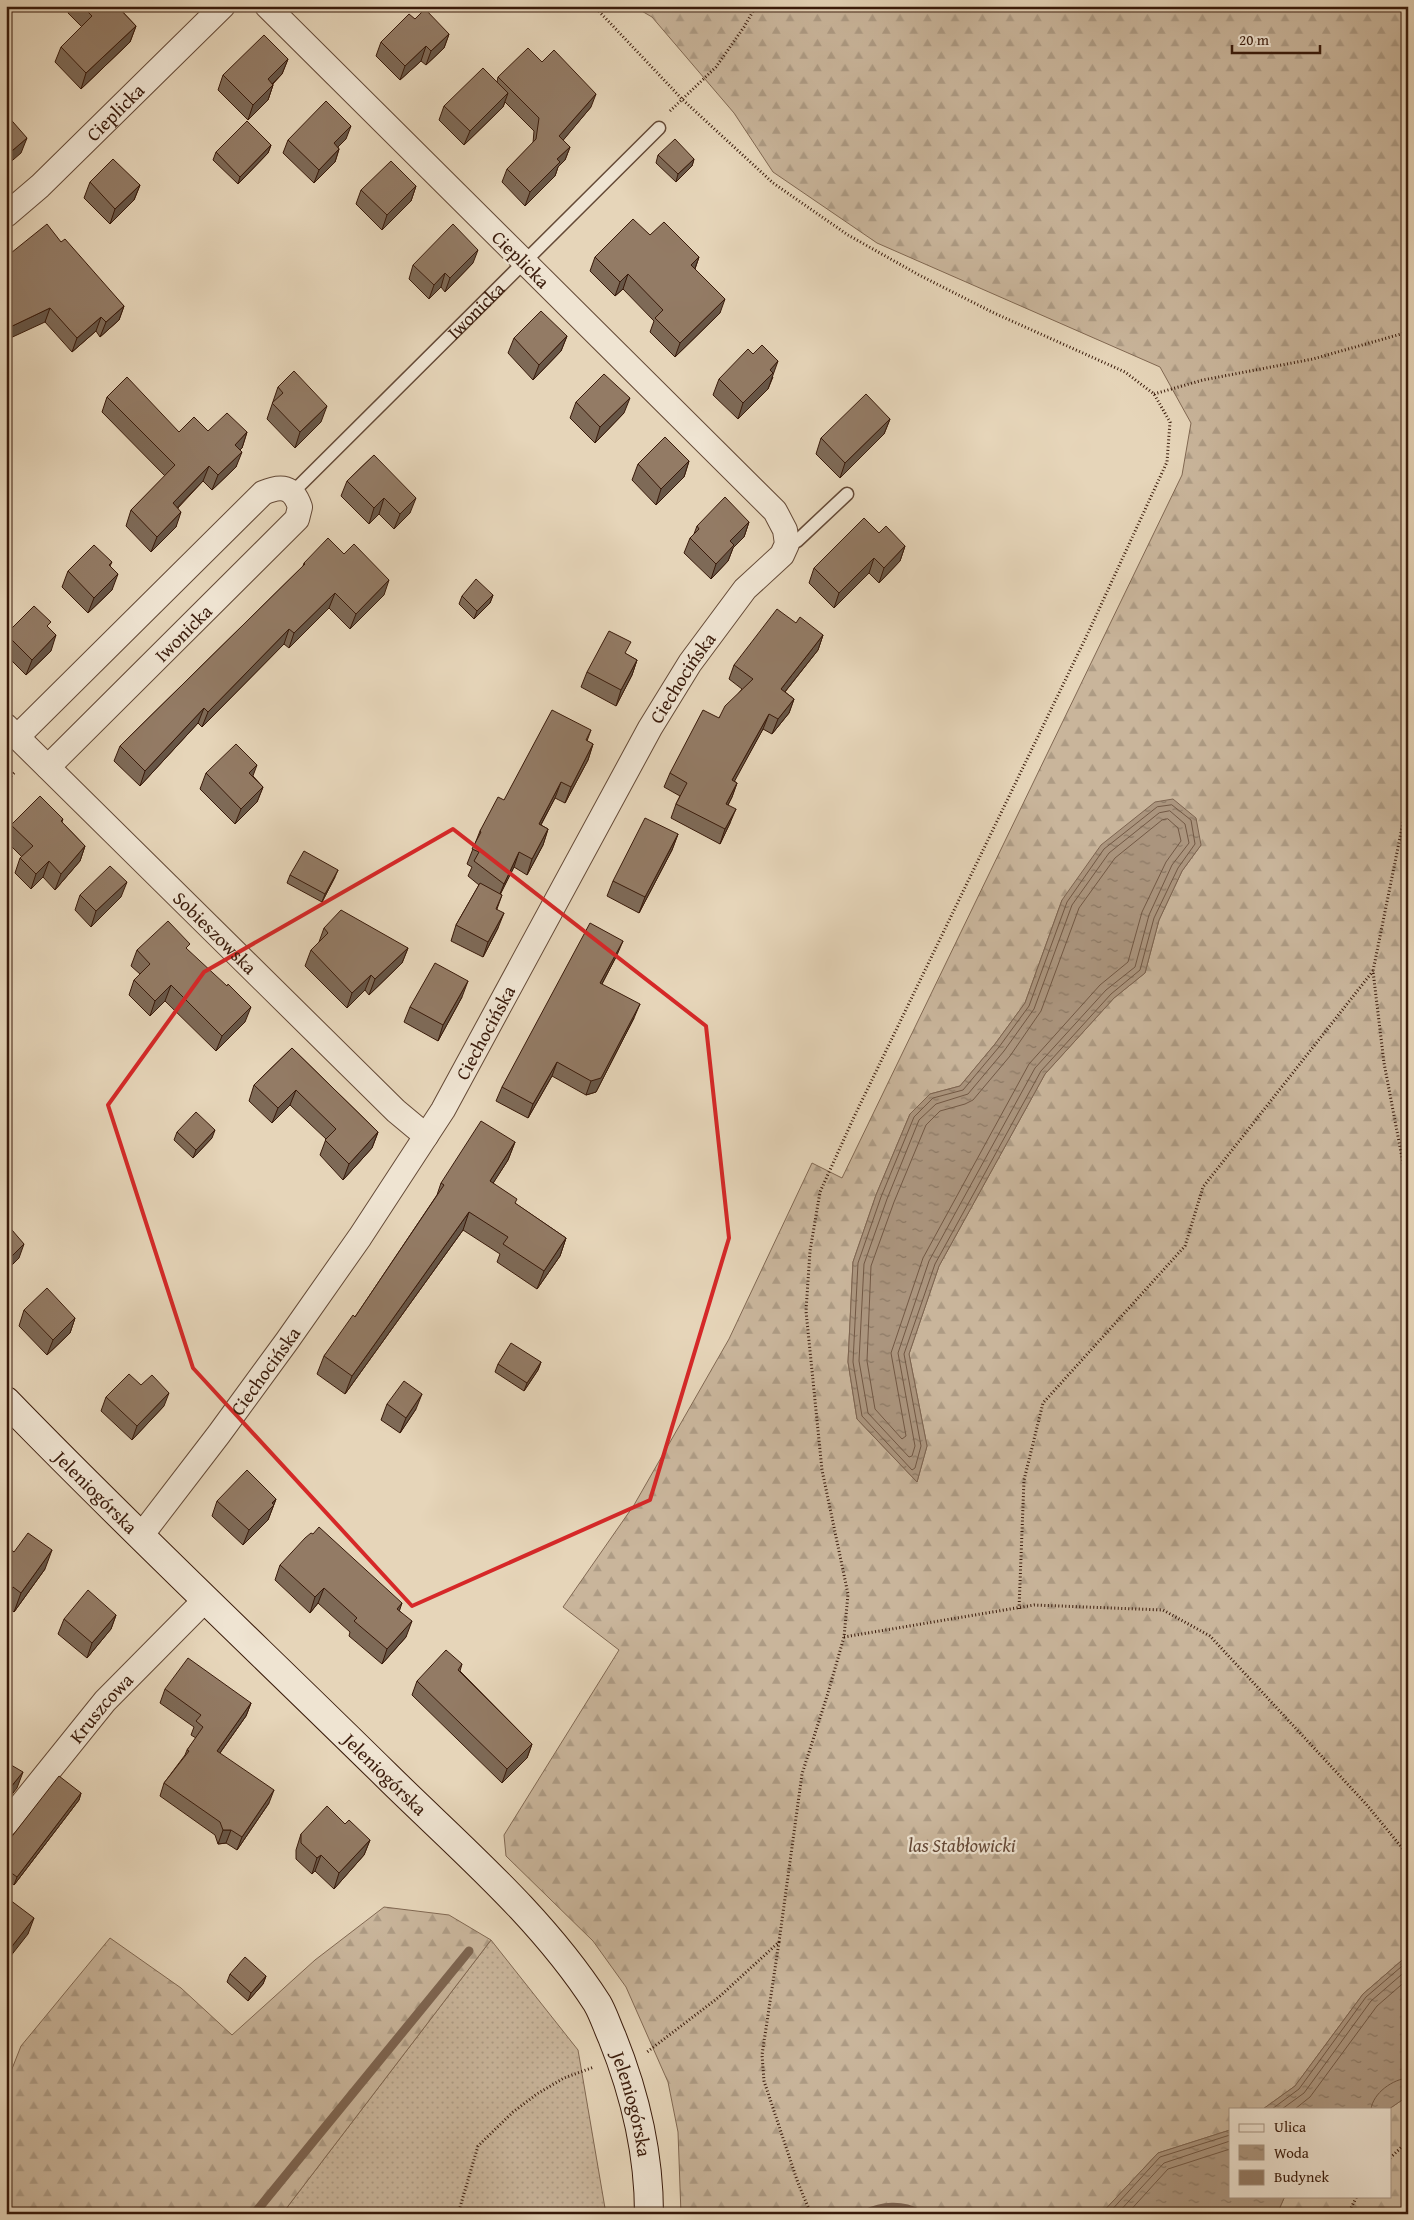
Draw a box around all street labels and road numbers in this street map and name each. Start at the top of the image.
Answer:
street label: Cieplicka [79,77,151,147]
street label: Cieplicka [486,224,556,294]
street label: Iwonicka [440,275,511,346]
street label: Iwonicka [148,598,218,668]
street label: Ciechocińska [642,626,722,729]
street label: Sobieszowska [167,885,264,980]
street label: Ciechocińska [448,980,522,1085]
street label: Ciechocińska [223,1321,307,1421]
street label: Jeleniogórska [46,1443,144,1540]
street label: Kruszcowa [62,1666,139,1749]
street label: Jeleniogórska [335,1725,434,1822]
street label: Jeleniogórska [604,2045,659,2159]

